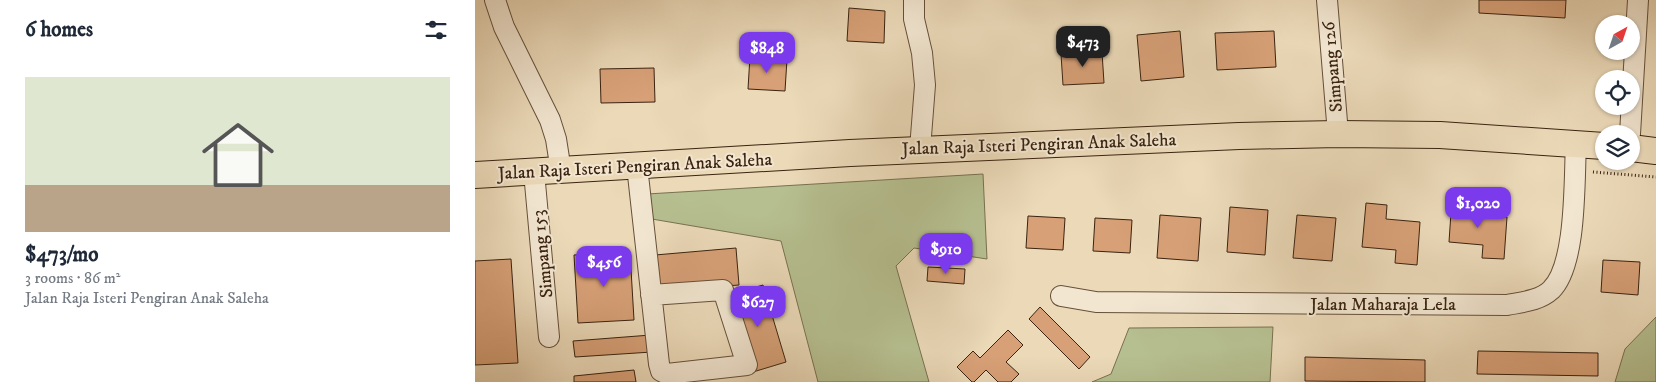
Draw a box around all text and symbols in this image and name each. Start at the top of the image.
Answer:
north arrow [1595,15,1640,60]
map controls [1595,15,1640,170]
icon: filters [422,16,450,44]
text: 6 homes [25,17,93,43]
street label: Simpang 126 [1318,20,1348,113]
pin: $473 [1053,26,1113,68]
pin: $848 [737,32,797,74]
text: $473 [1067,32,1099,52]
text: $848 [750,38,784,58]
button: locate [1595,70,1640,115]
icon: home [193,110,283,200]
button: layers [1595,125,1640,170]
street label: Jalan Raja Isteri Pengiran Anak Saleha [900,129,1177,161]
street label: Jalan Raja Isteri Pengiran Anak Saleha [495,149,773,185]
pin: $1,020 [1437,186,1519,229]
text: $1,020 [1456,193,1500,213]
street label: Simpang 153 [527,209,559,299]
pin: $910 [916,232,976,275]
text: $910 [930,239,962,259]
text: $473/mo [25,242,98,268]
pin: $456 [574,246,634,288]
text: $456 [587,252,621,272]
text: 3 rooms · 86 m² [25,268,120,288]
pin: $627 [728,286,788,328]
text: Jalan Raja Isteri Pengiran Anak Saleha [25,288,269,308]
text: $627 [742,292,774,312]
street label: Jalan Maharaja Lela [1308,294,1456,316]

